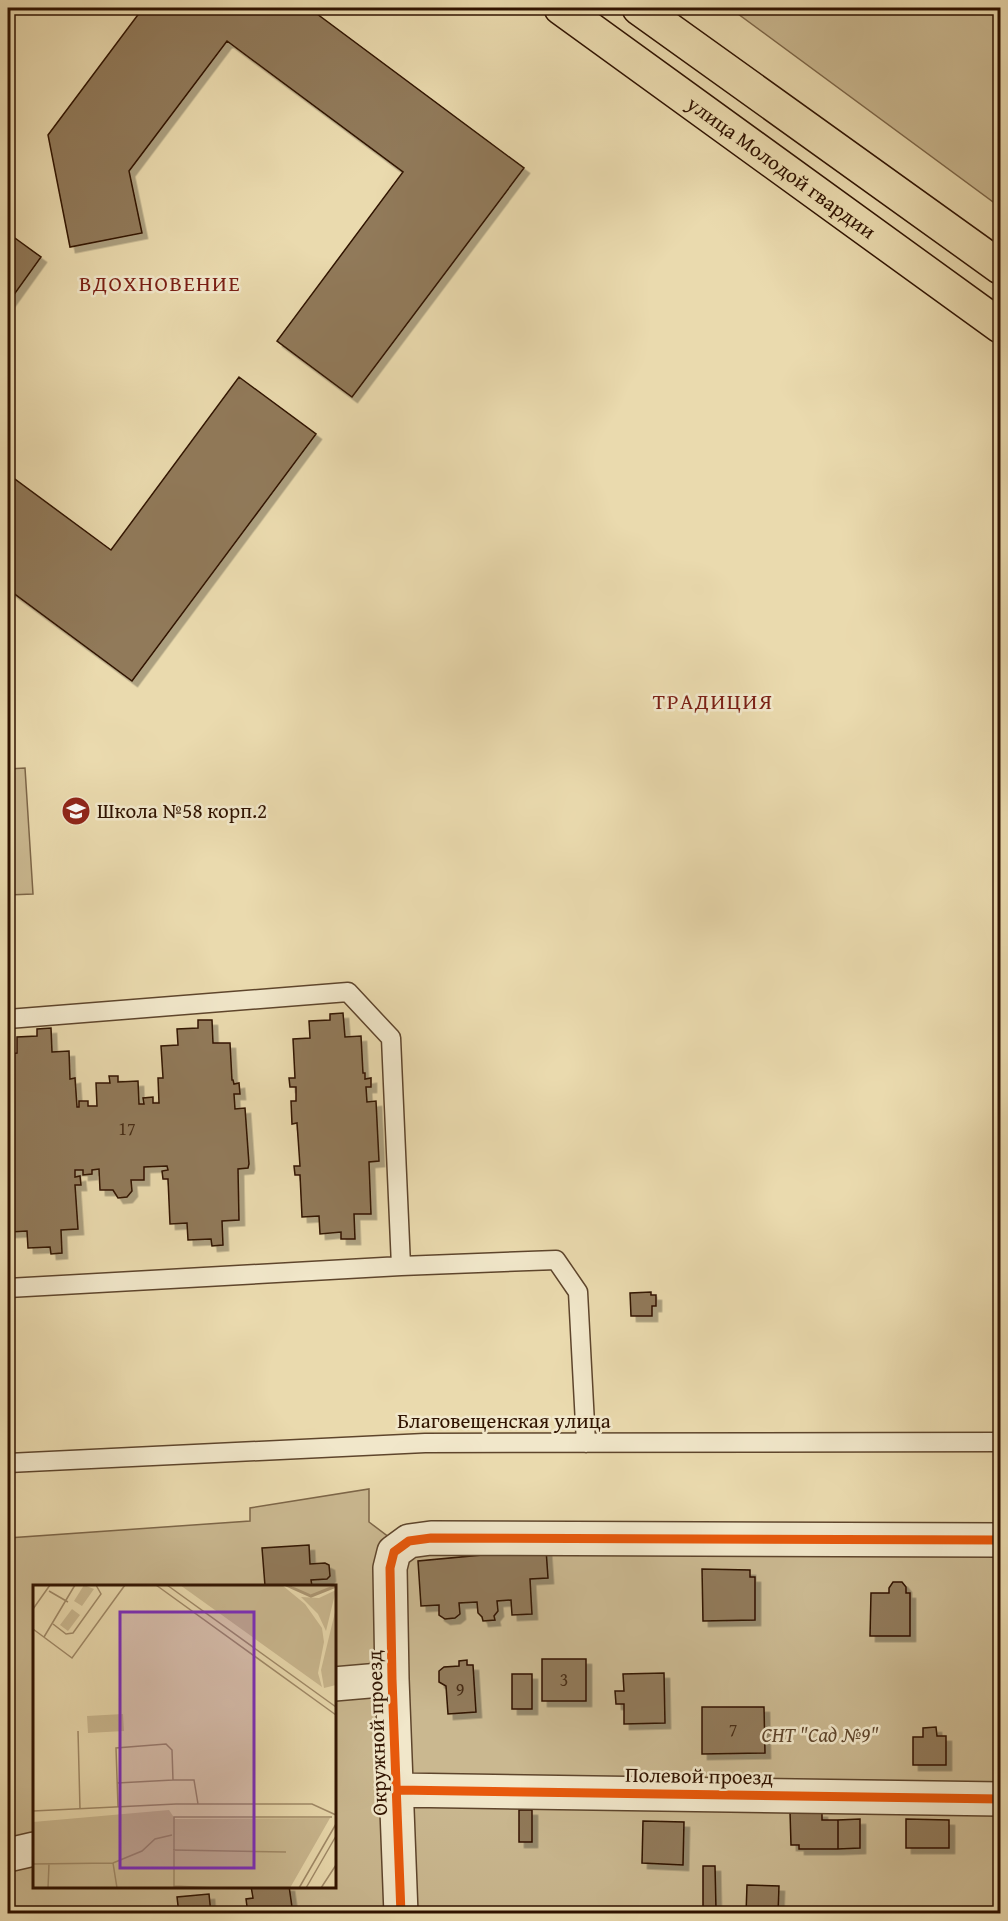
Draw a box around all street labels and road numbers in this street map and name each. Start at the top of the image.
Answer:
street label: улица Молодой гвардии [680,87,883,246]
street label: Благовещенская улица [397,1405,611,1436]
street label: Окружной проезд [358,1649,395,1816]
street label: Полевой проезд [625,1759,774,1792]

